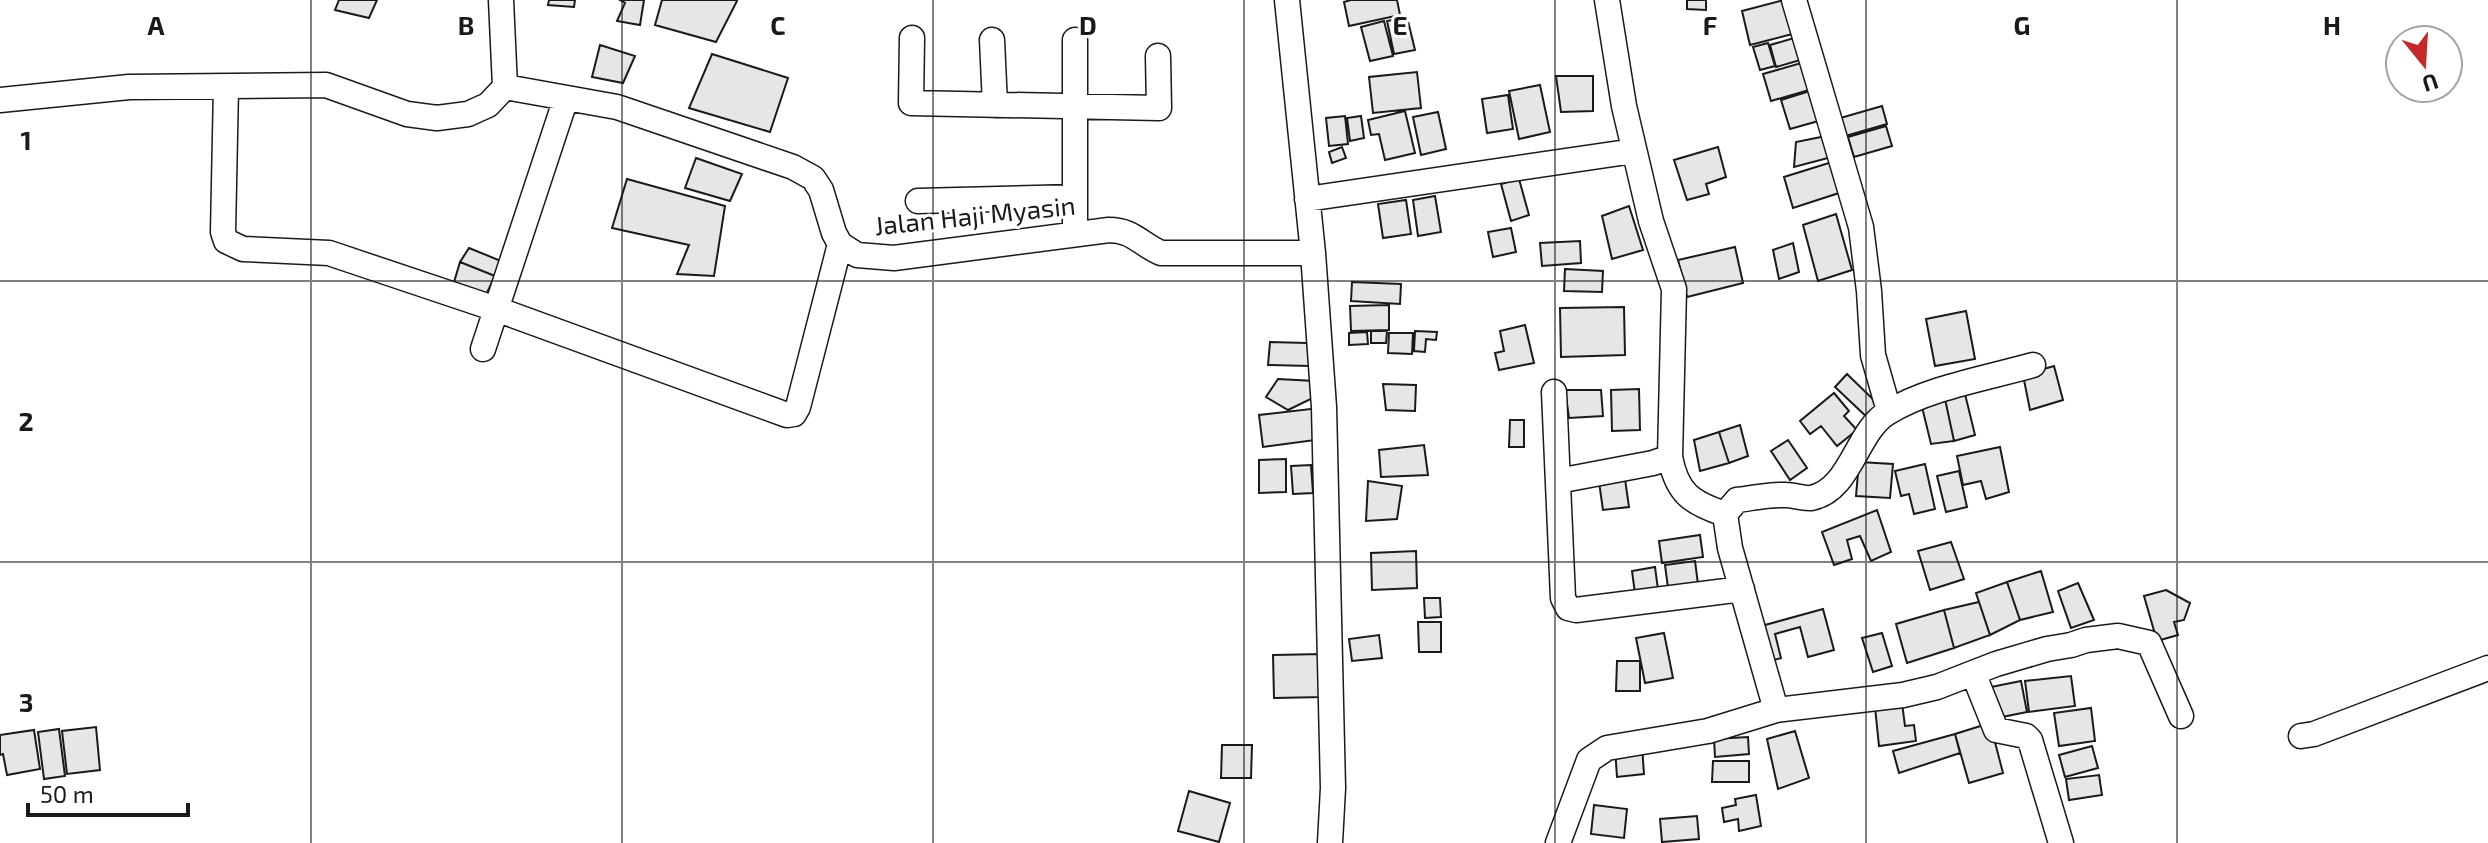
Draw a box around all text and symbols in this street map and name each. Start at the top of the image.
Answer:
text: A [148,9,165,40]
text: B [458,9,474,40]
text: C [770,9,786,40]
text: D [1079,9,1097,40]
text: E [1392,9,1408,40]
text: F [1703,9,1717,40]
text: G [2014,9,2030,40]
text: H [2323,9,2341,40]
north arrow [2384,24,2464,104]
text: U [2419,69,2442,99]
text: 1 [20,124,32,155]
street label: Jalan Haji Myasin [873,189,1077,240]
text: 2 [18,405,34,436]
text: 3 [19,686,33,717]
scale bar [28,767,188,817]
text: 50 m [40,779,94,808]

